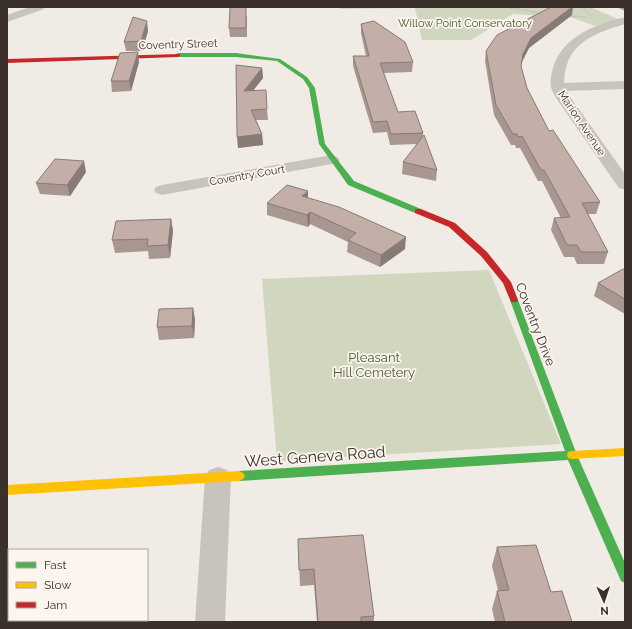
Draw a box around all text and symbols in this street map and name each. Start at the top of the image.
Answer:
park label: Willow Point Conservatory [398,17,532,30]
street label: Coventry Street [138,37,218,52]
street label: Marion Avenue [555,88,608,159]
street label: Coventry Court [208,162,286,189]
street label: Coventry Drive [513,280,558,368]
park label: Pleasant Hill Cemetery [333,350,415,380]
street label: West Geneva Road [244,442,386,471]
legend [8,549,148,621]
text: Fast [44,558,67,572]
text: Slow [44,578,71,592]
north arrow [584,581,624,621]
text: Jam [44,598,67,612]
text: N [600,604,609,617]

